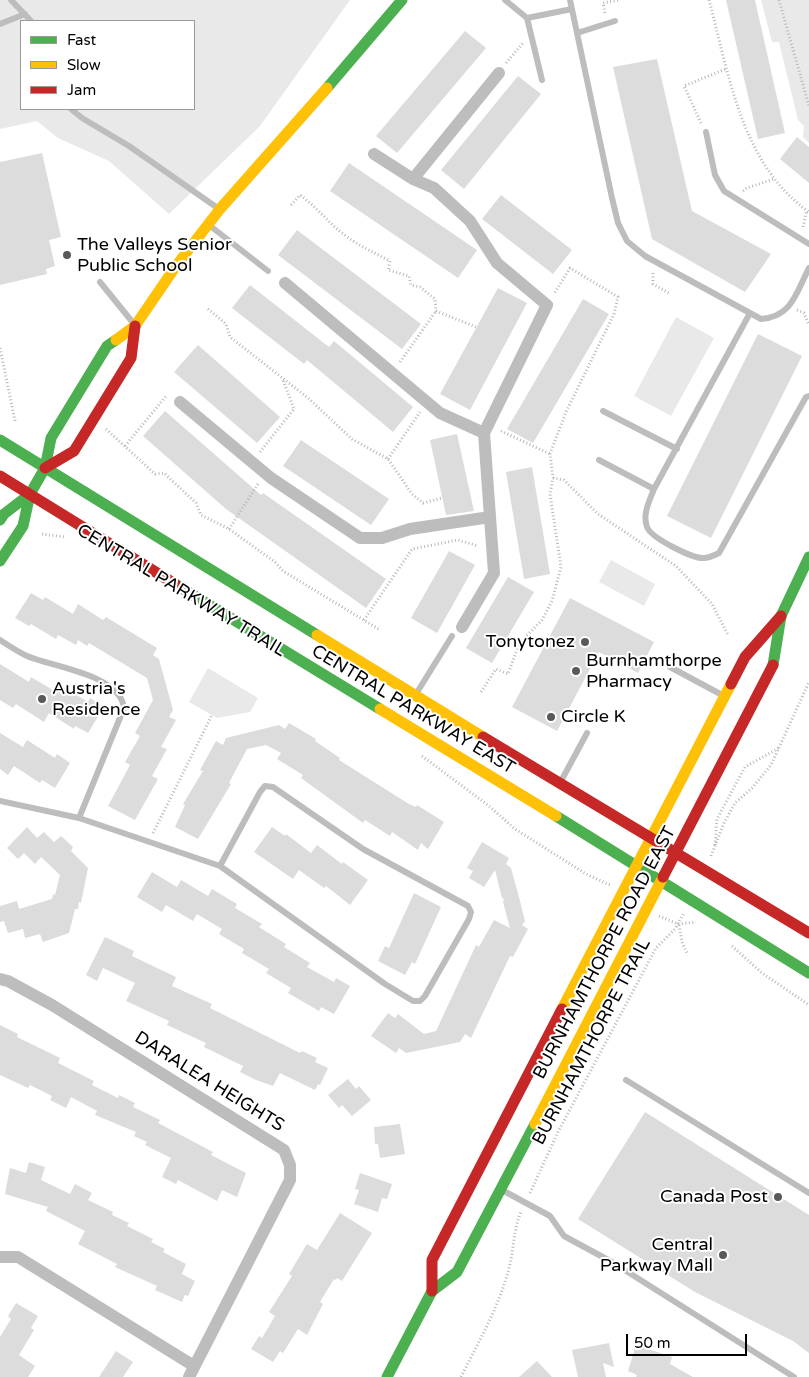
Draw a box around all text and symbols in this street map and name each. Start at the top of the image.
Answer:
legend [20,20,195,110]
text: Fast [67,31,96,49]
text: Slow [67,56,101,74]
text: Jam [67,81,96,99]
place label: The Valleys Senior Public School [77,234,232,276]
marker: The Valleys Senior Public School [61,249,73,261]
street label: CENTRAL PARKWAY TRAIL [73,520,289,662]
place label: Tonytonez [486,631,575,653]
marker: Tonytonez [579,636,591,648]
street label: CENTRAL PARKWAY EAST [307,641,519,779]
place label: Burnhamthorpe Pharmacy [586,650,722,692]
marker: Burnhamthorpe Pharmacy [570,665,582,677]
place label: Austria's Residence [52,678,140,721]
marker: Austria's Residence [36,693,48,705]
place label: Circle K [561,706,626,728]
marker: Circle K [545,711,557,723]
street label: BURNHAMTHORPE ROAD EAST [529,823,681,1083]
street label: BURNHAMTHORPE TRAIL [528,935,656,1149]
street label: DARALEA HEIGHTS [130,1027,288,1137]
place label: Canada Post [660,1186,768,1208]
marker: Canada Post [772,1191,784,1203]
place label: Central Parkway Mall [600,1234,713,1276]
marker: Central Parkway Mall [717,1249,729,1261]
scale bar [629,1324,750,1356]
text: 50 m [634,1334,671,1352]

